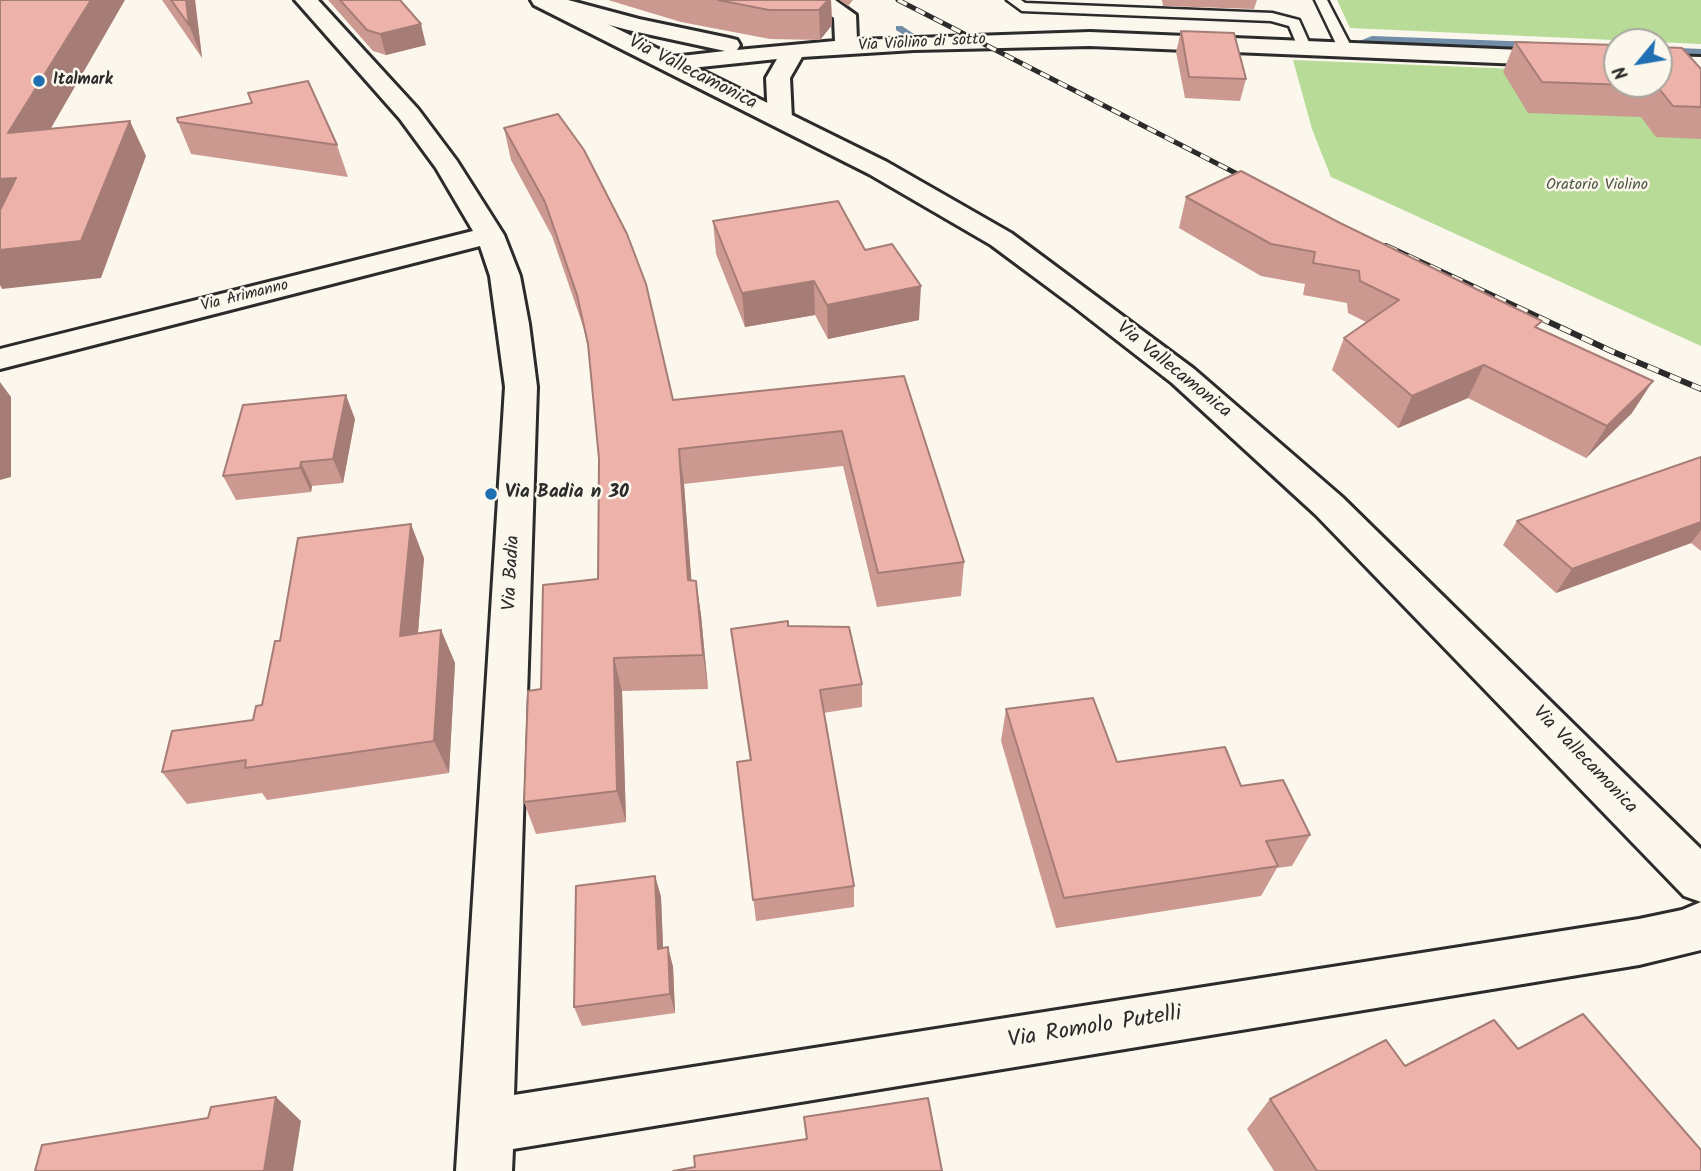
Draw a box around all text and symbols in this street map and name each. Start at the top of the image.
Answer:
north arrow [1603,28,1673,98]
street label: Via Violino di sotto [858,31,986,57]
street label: Via Vallecamonica [624,32,760,116]
text: N [1606,60,1638,85]
place label: Italmark [53,71,113,91]
marker: Italmark [31,73,47,89]
park label: Oratorio Violino [1546,176,1648,196]
street label: Via Arimanno [199,277,291,317]
street label: Via Vallecamonica [1111,318,1235,424]
place label: Via Badia n 30 [505,483,629,505]
marker: Via Badia n 30 [483,486,499,502]
street label: Via Badia [500,535,526,611]
street label: Via Vallecamonica [1527,702,1641,820]
street label: Via Romolo Putelli [1006,1002,1184,1056]

